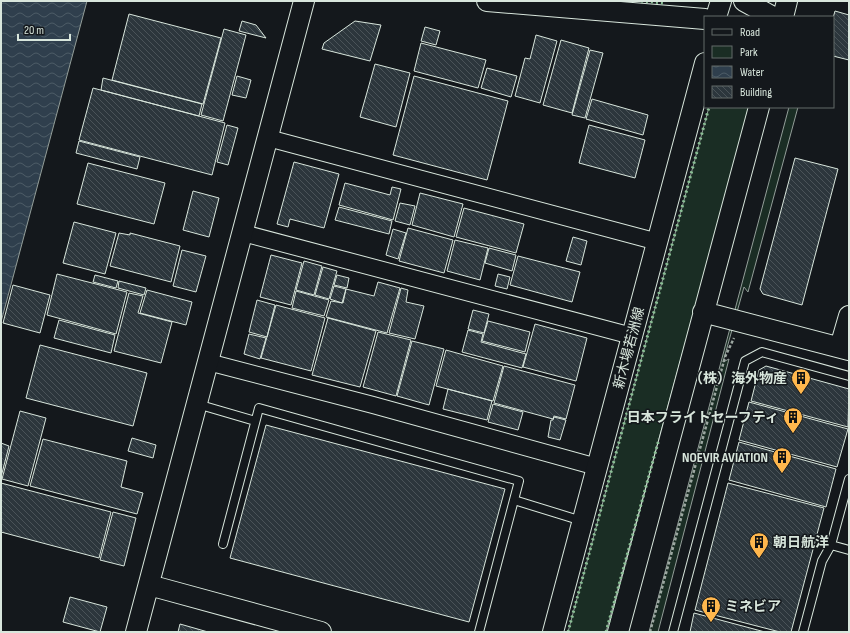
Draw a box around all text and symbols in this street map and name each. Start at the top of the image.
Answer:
scale bar [18,16,70,42]
legend [704,16,834,108]
text: 20 m [24,23,44,38]
text: Road [740,25,760,40]
text: Park [740,45,758,60]
text: Water [740,65,764,80]
text: Building [740,85,772,100]
street label: 新木場若洲線 [610,305,648,391]
building icon: （株）海外物産 [790,367,812,395]
place label: （株）海外物産 [689,370,787,387]
building icon: 日本フライトセーフティ [782,406,804,434]
place label: 日本フライトセーフティ [627,409,779,426]
building icon: NOEVIR AVIATION [771,446,793,474]
place label: NOEVIR AVIATION [682,449,768,466]
building icon: 朝日航洋 [748,531,770,559]
place label: 朝日航洋 [773,534,829,551]
building icon: ミネビア [700,595,722,623]
place label: ミネビア [725,598,781,615]

